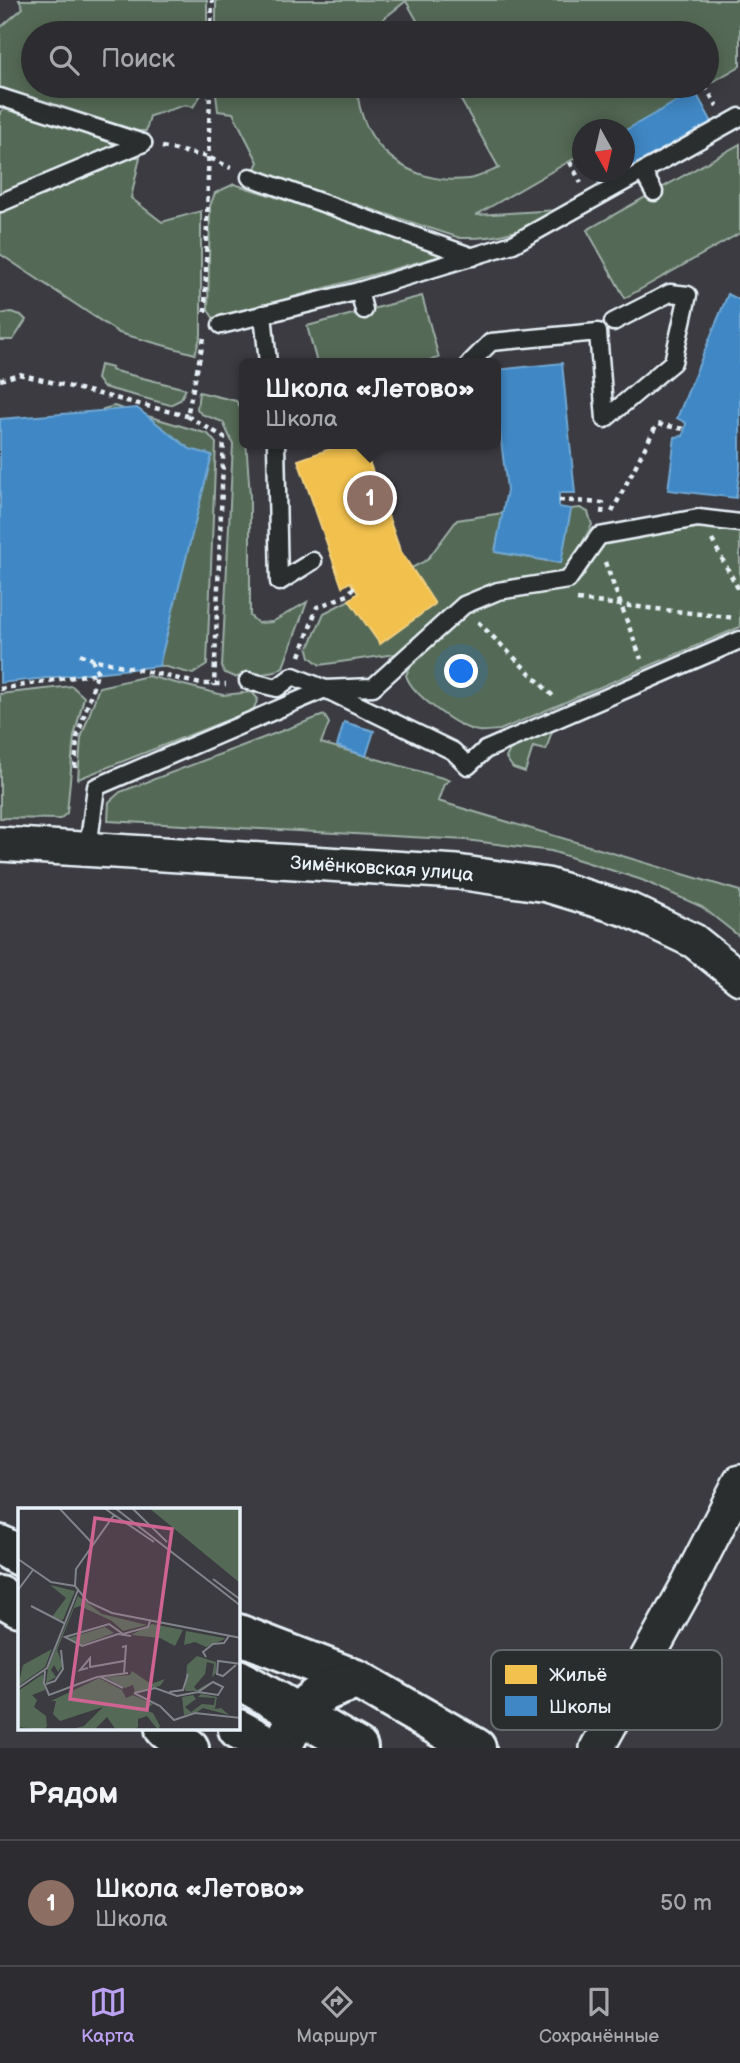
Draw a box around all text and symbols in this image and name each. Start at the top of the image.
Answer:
search box [21,21,719,98]
icon: search [45,41,83,79]
text: Поиск [101,44,175,75]
north arrow [572,119,635,182]
popup [239,358,501,449]
text: Школа «Летово» [265,374,475,405]
text: Школа [265,405,338,433]
pin: 1 [347,472,393,524]
your location [444,654,478,688]
street label: Зимёнковская улица [290,852,475,887]
inset map [18,1508,240,1730]
legend [491,1650,722,1730]
text: Жильё [549,1664,607,1687]
text: Школы [549,1696,611,1719]
text: Рядом [28,1776,118,1812]
text: Школа «Летово» [95,1874,305,1905]
text: 1 [46,1889,56,1917]
text: 50 m [660,1889,712,1917]
text: Школа [95,1905,168,1933]
tab: Карта [81,1983,134,2048]
tab: Маршрут [296,1983,377,2048]
tab: Сохранённые [539,1983,659,2048]

